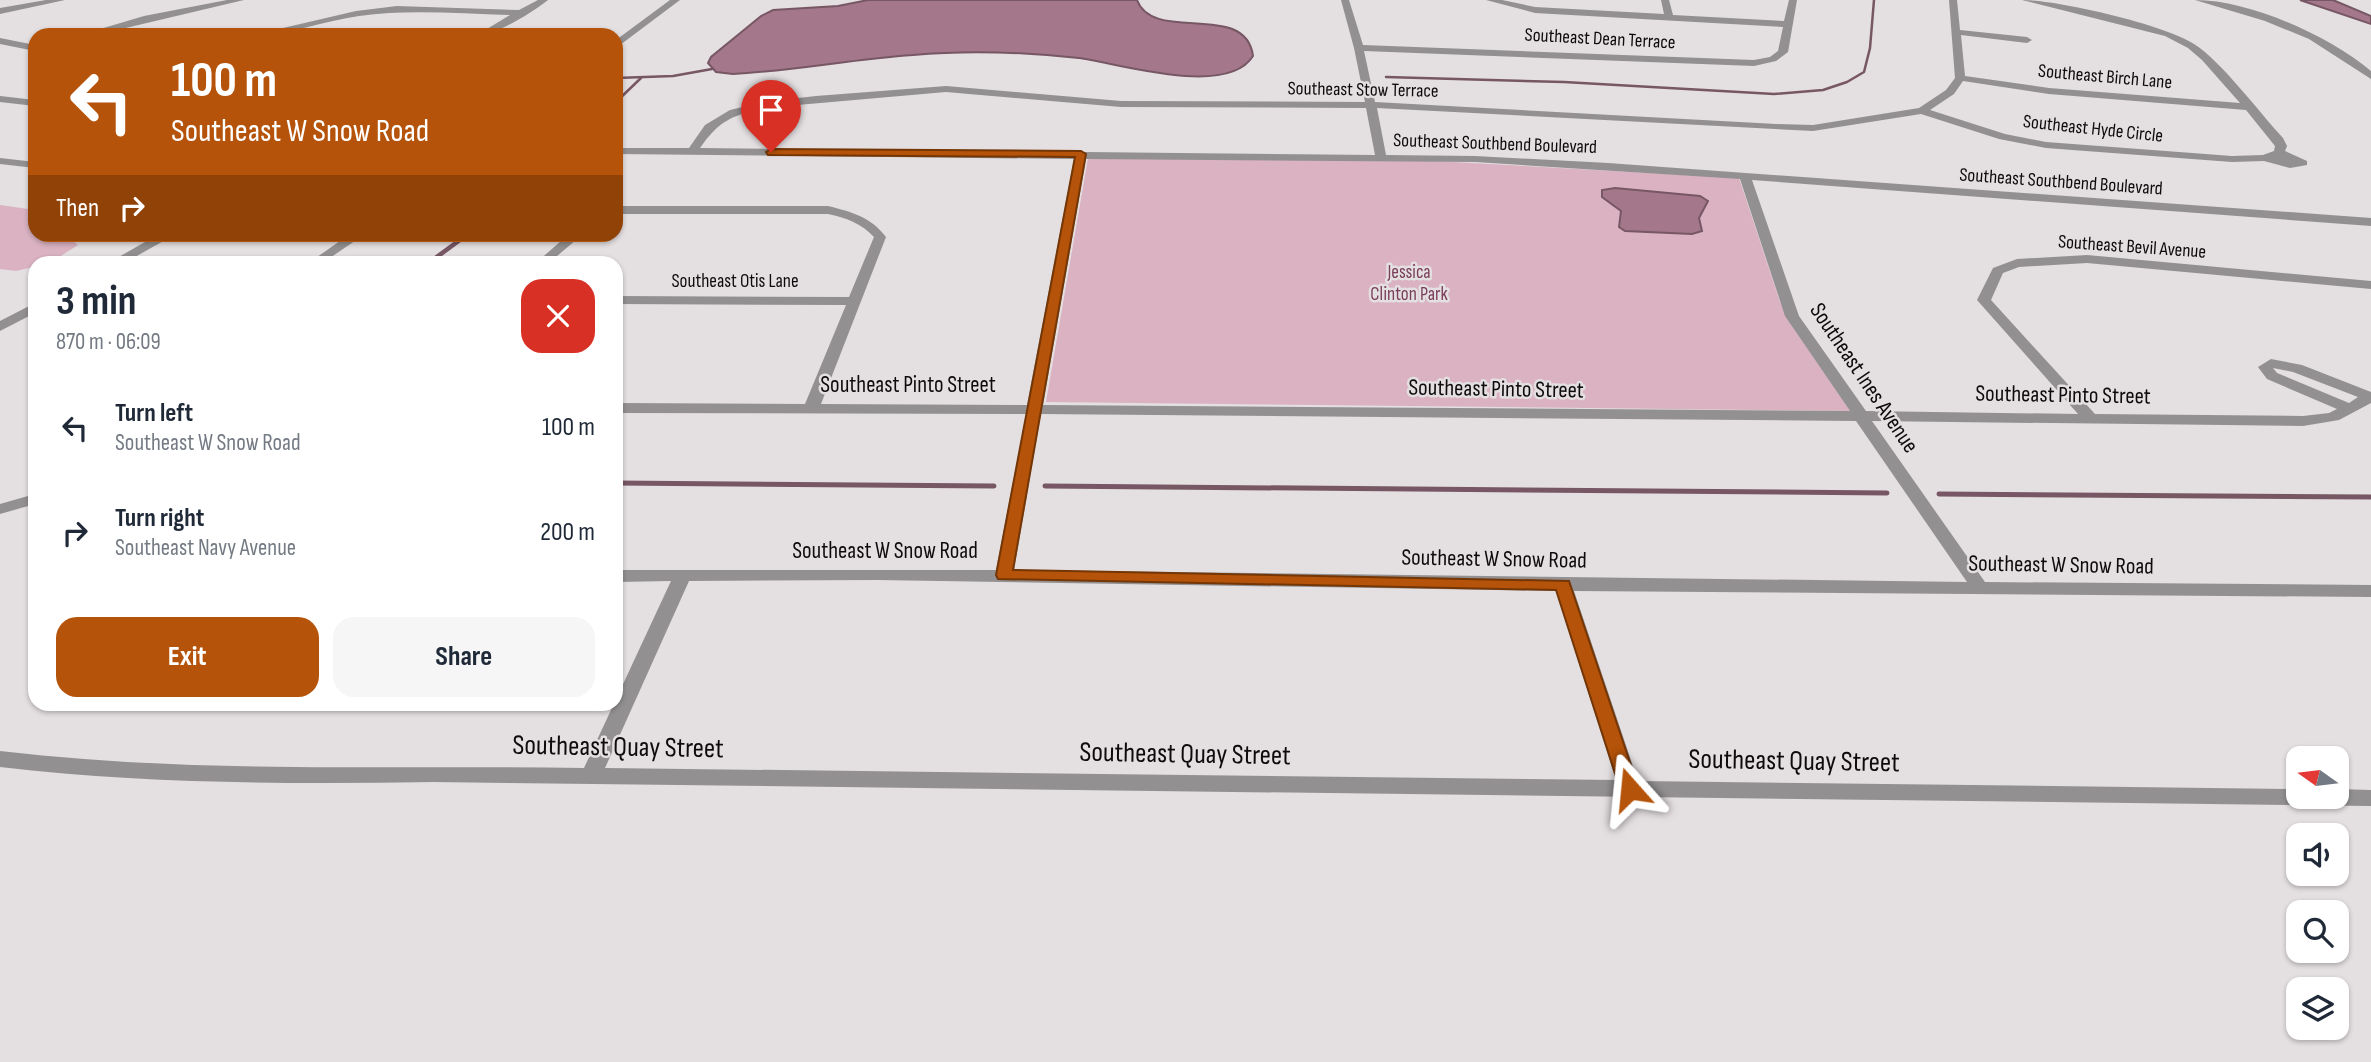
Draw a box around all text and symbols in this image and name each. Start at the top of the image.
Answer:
street label: Southeast Dean Terrace [1524,24,1676,54]
text: 100 m [171,52,277,111]
icon: left [56,56,147,147]
street label: Southeast Birch Lane [2037,60,2173,94]
street label: Southeast Stow Terrace [1287,77,1439,103]
pin [741,80,801,152]
icon: arrive [752,91,790,129]
street label: Southeast Hyde Circle [2022,110,2164,148]
text: Southeast W Snow Road [171,112,429,151]
street label: Southeast Southbend Boulevard [1393,129,1597,159]
street label: Southeast Southbend Boulevard [1959,163,2163,201]
icon: right [113,189,151,227]
text: Then [56,193,99,224]
street label: Southeast Bevil Avenue [2057,230,2207,264]
park label: Jessica Clinton Park [1370,261,1448,306]
street label: Southeast Otis Lane [671,270,799,293]
text: 3 min [56,276,136,327]
button: close [521,279,595,353]
street label: Southeast Ines Avenue [1804,298,1924,458]
text: 870 m · 06:09 [56,328,161,356]
street label: Southeast Pinto Street [820,371,996,399]
street label: Southeast Pinto Street [1408,373,1584,405]
street label: Southeast Pinto Street [1975,379,2151,411]
text: Turn left [115,398,193,429]
icon: left [56,409,94,447]
text: 100 m [542,412,595,443]
text: Southeast W Snow Road [115,429,301,457]
text: Turn right [115,503,204,534]
icon: right [56,514,94,552]
text: 200 m [540,517,595,548]
text: Southeast Navy Avenue [115,534,296,562]
street label: Southeast W Snow Road [792,537,978,565]
street label: Southeast W Snow Road [1401,543,1587,575]
street label: Southeast W Snow Road [1968,549,2154,581]
button: Exit [56,617,319,697]
button: Share [333,617,595,697]
street label: Southeast Quay Street [512,729,724,765]
street label: Southeast Quay Street [1079,736,1291,772]
street label: Southeast Quay Street [1688,743,1900,779]
north arrow [2286,746,2348,808]
map controls [2286,746,2349,1040]
position arrow [1593,752,1667,826]
button: sound [2286,823,2349,886]
button: search [2286,900,2349,963]
button: layers [2286,977,2349,1040]

